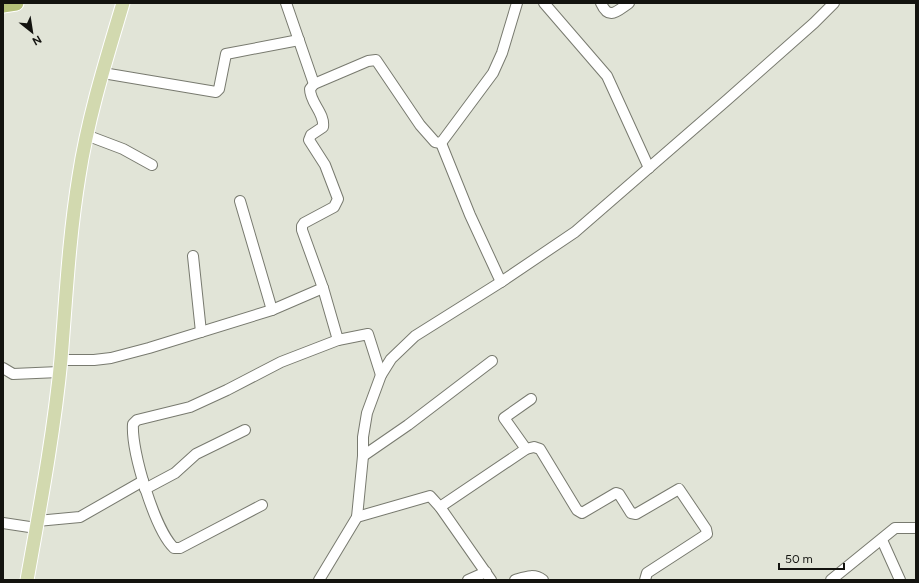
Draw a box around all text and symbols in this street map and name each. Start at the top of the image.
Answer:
north arrow [12,12,52,52]
text: N [30,32,44,48]
scale bar [779,545,844,571]
text: 50 m [785,552,813,566]

